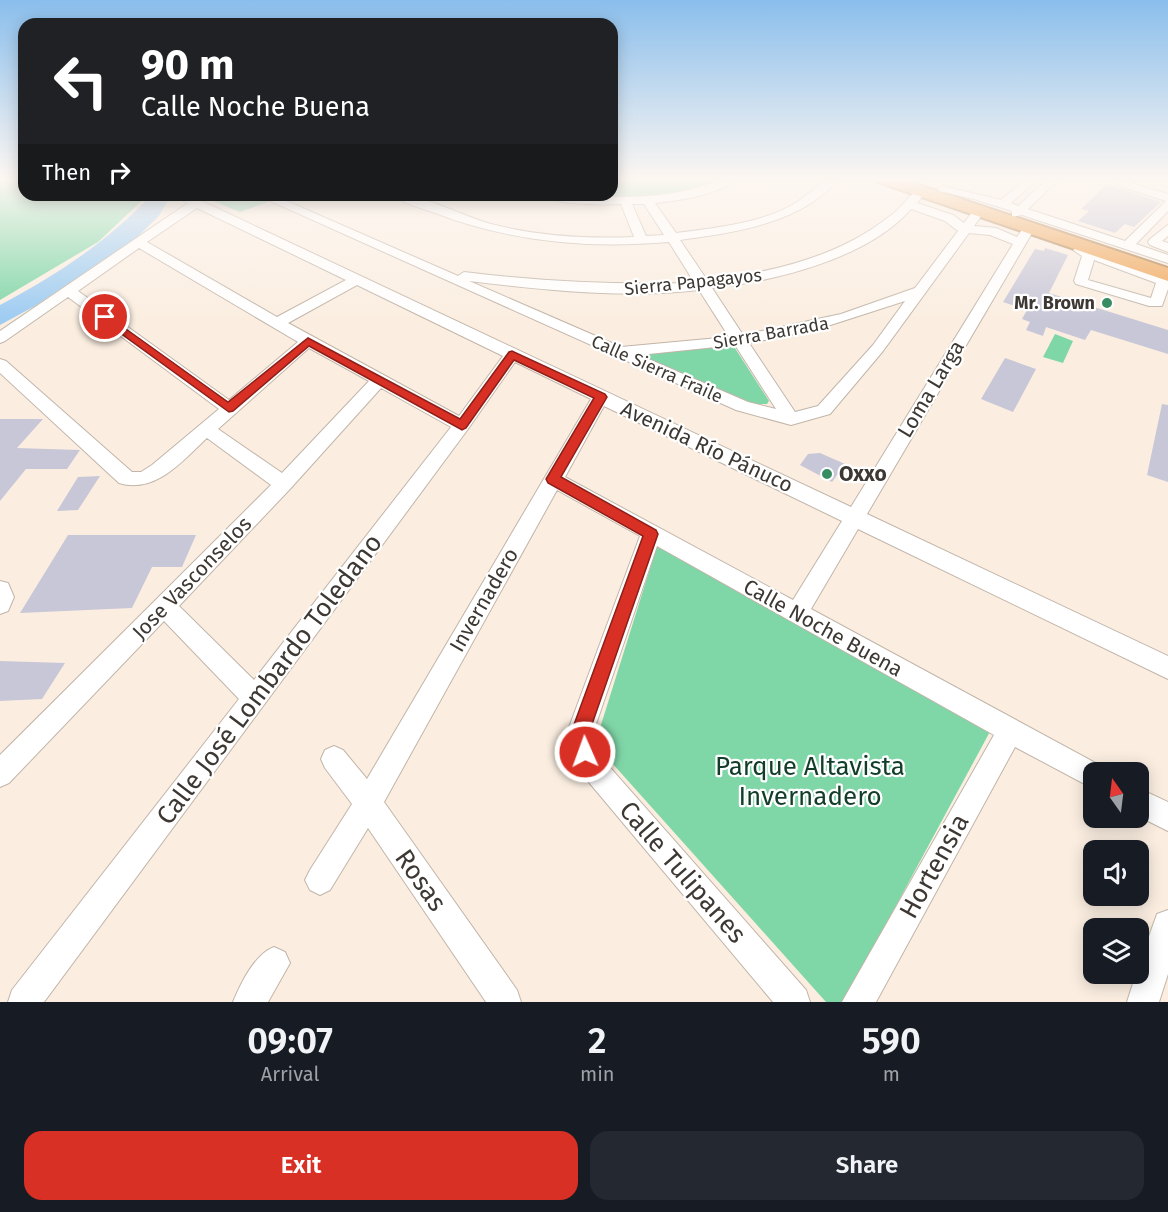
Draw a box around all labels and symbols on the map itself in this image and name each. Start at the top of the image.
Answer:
street label: Sierra Papagayos [623,264,763,300]
pin [79,291,130,342]
place label: Mr. Brown [1014,292,1095,314]
marker: Mr. Brown [1100,296,1114,310]
street label: Sierra Barrada [712,312,830,354]
street label: Calle Sierra Fraile [588,330,726,408]
street label: Loma Larga [892,336,970,442]
street label: Avenida Río Pánuco [617,396,797,498]
place label: Oxxo [839,461,887,487]
marker: Oxxo [820,467,834,481]
street label: Jose Vasconselos [127,511,257,645]
street label: Calle José Lombardo Toledano [150,528,389,831]
street label: Invernadero [444,543,524,657]
street label: Calle Noche Buena [739,573,907,683]
position arrow [553,720,617,784]
park label: Parque Altavista Invernadero [715,751,905,812]
north arrow [1083,762,1149,828]
street label: Calle Tulipanes [613,795,753,950]
street label: Hortensia [893,808,976,924]
street label: Rosas [388,843,453,917]

